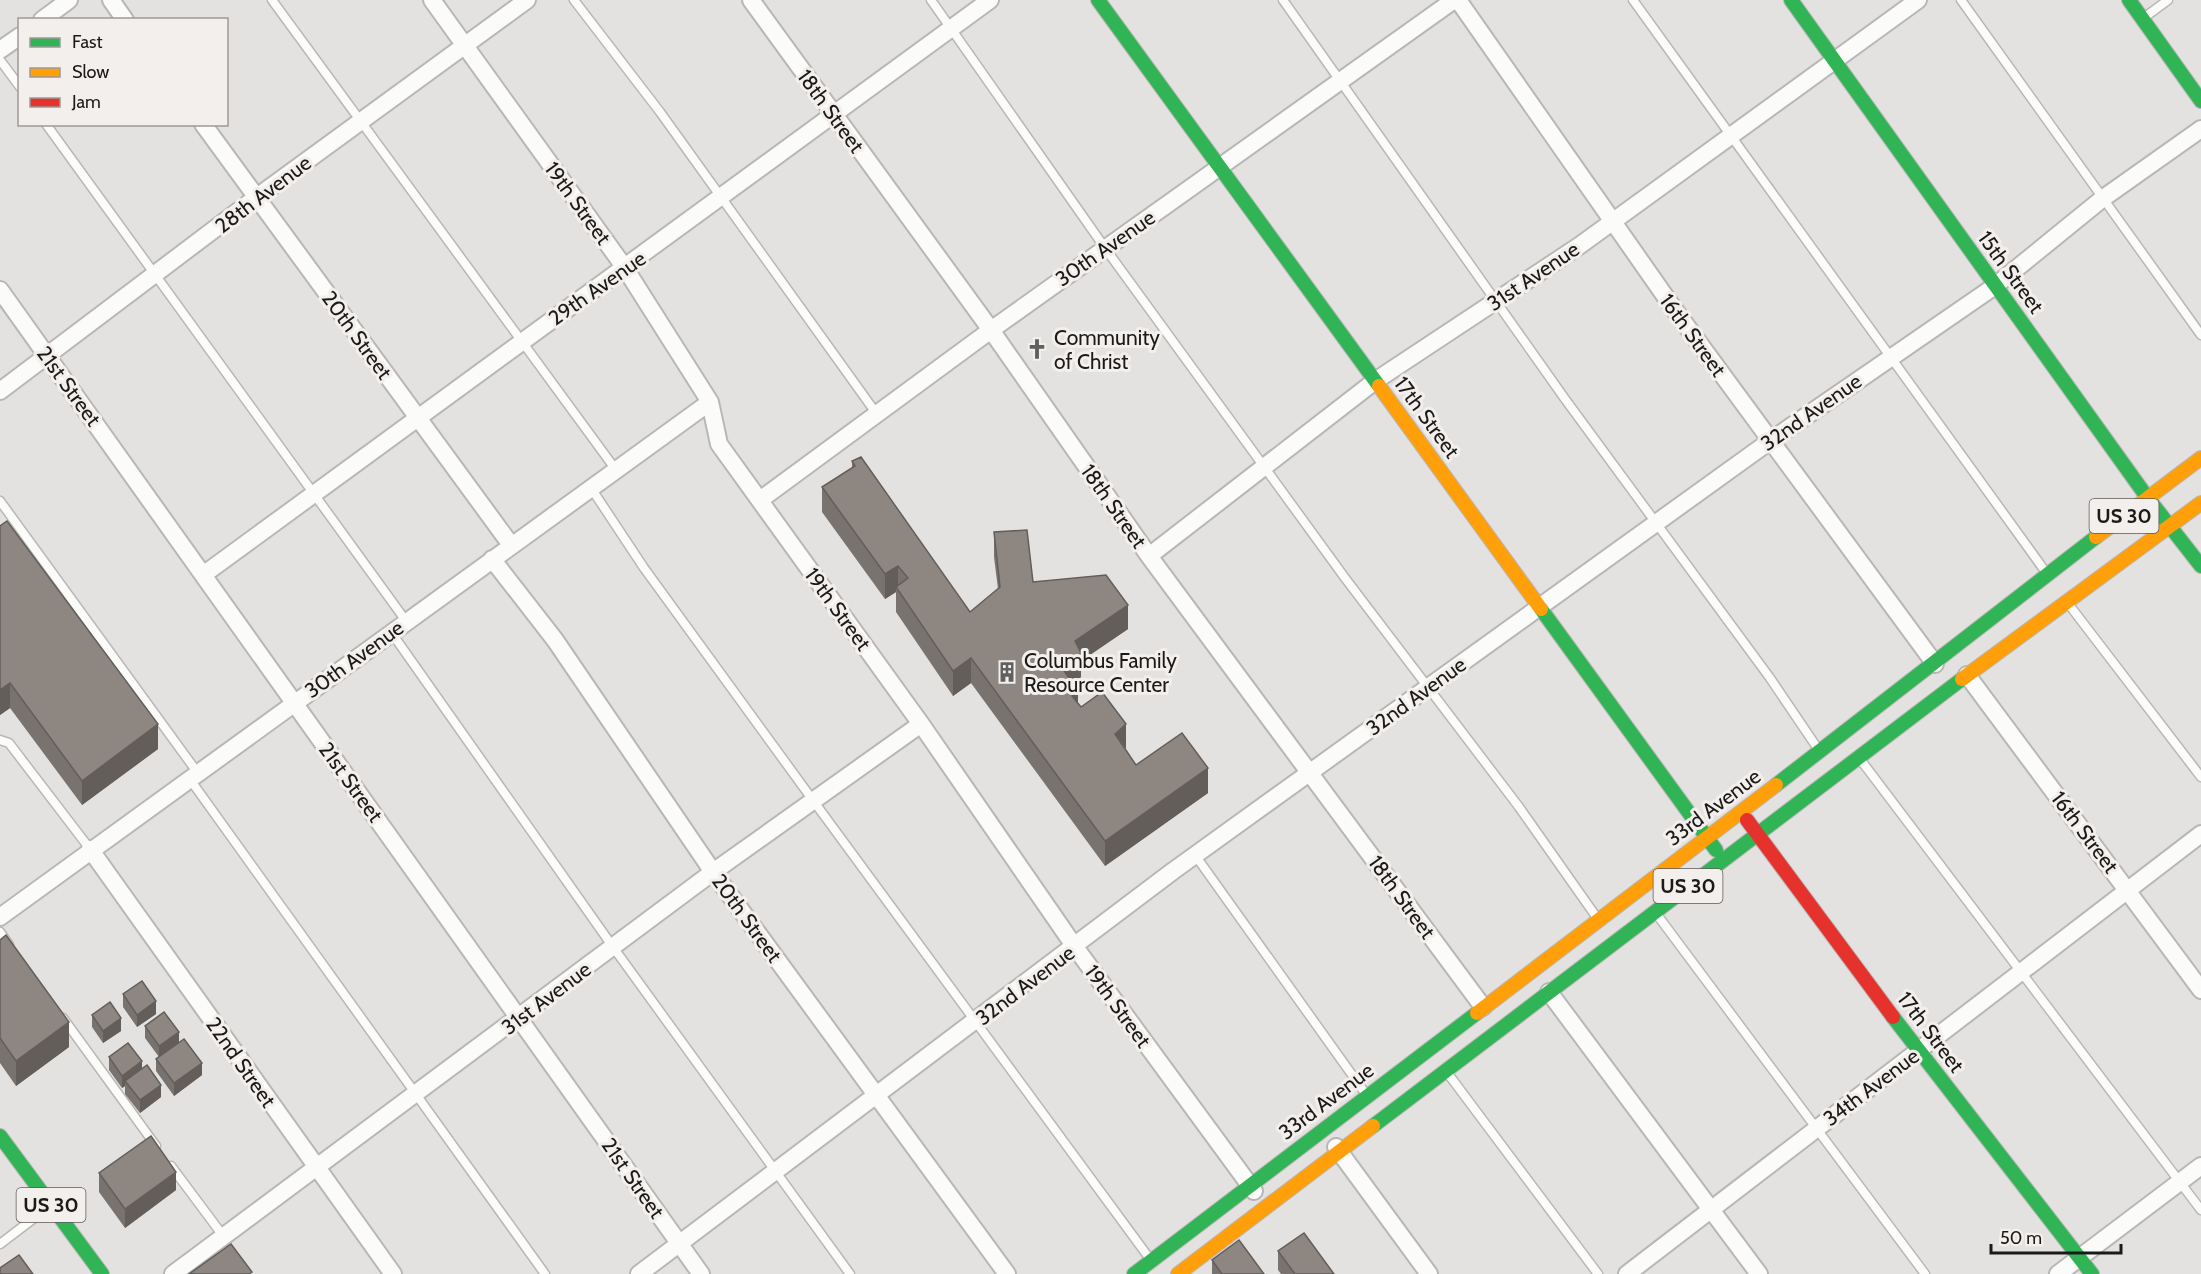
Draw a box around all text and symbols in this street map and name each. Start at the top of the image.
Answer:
legend [18,18,228,126]
text: Fast [72,31,103,53]
text: Slow [72,61,109,83]
street label: 18th Street [792,65,870,157]
text: Jam [71,91,101,113]
street label: 28th Avenue [210,150,316,238]
street label: 19th Street [540,157,616,249]
street label: 30th Avenue [1050,204,1160,291]
street label: 15th Street [1973,226,2049,318]
street label: 31st Avenue [1482,236,1584,316]
street label: 29th Avenue [544,245,651,331]
street label: 20th Street [317,286,397,384]
street label: 16th Street [1655,289,1731,381]
place label: Community of Christ [1054,325,1160,374]
church icon: Community of Christ [1025,337,1049,361]
street label: 21st Street [32,341,106,431]
street label: 32nd Avenue [1756,368,1866,456]
street label: 17th Street [1389,371,1465,463]
street label: 18th Street [1076,459,1152,553]
road number: US 30 [2090,499,2158,533]
street label: 19th Street [800,563,876,655]
street label: 30th Avenue [300,615,408,703]
place label: Columbus Family Resource Center [1024,648,1177,697]
street label: 32nd Avenue [1361,651,1471,741]
building icon: Columbus Family Resource Center [995,660,1019,684]
street label: 21st Street [314,737,388,827]
street label: 33rd Avenue [1661,763,1765,851]
street label: 16th Street [2046,786,2124,878]
street label: 18th Street [1363,851,1441,943]
street label: 20th Street [707,869,787,967]
road number: US 30 [1654,869,1722,903]
street label: 32nd Avenue [971,940,1079,1030]
street label: 31st Avenue [496,956,596,1040]
street label: 19th Street [1080,960,1156,1052]
street label: 17th Street [1893,987,1969,1077]
street label: 22nd Street [201,1012,281,1112]
street label: 34th Avenue [1818,1043,1924,1131]
street label: 33rd Avenue [1274,1057,1378,1145]
street label: 21st Street [596,1133,670,1223]
road number: US 30 [16,1188,86,1222]
scale bar [1991,1217,2122,1255]
text: 50 m [2000,1227,2042,1249]

